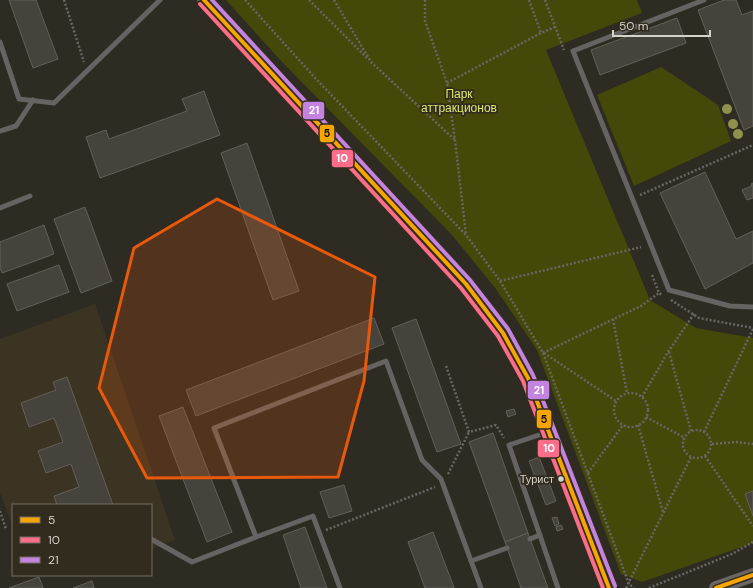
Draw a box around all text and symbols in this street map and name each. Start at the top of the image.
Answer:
scale bar [613,12,710,38]
text: 50 m [619,18,648,34]
park label: Парк аттракционов [421,86,497,116]
line badge: 21 [302,101,325,120]
text: 21 [309,103,319,117]
line badge: 5 [319,124,335,143]
text: 5 [324,126,331,140]
line badge: 10 [331,149,354,168]
text: 10 [336,151,348,165]
line badge: 21 [527,380,550,400]
text: 21 [534,383,544,397]
line badge: 5 [536,409,552,429]
text: 5 [541,412,548,426]
line badge: 10 [537,439,560,458]
text: 10 [543,441,555,455]
place label: Турист [520,472,554,486]
marker: Турист [556,474,566,484]
legend [12,504,152,576]
text: 5 [48,512,55,528]
text: 10 [48,532,60,548]
text: 21 [48,552,59,568]

